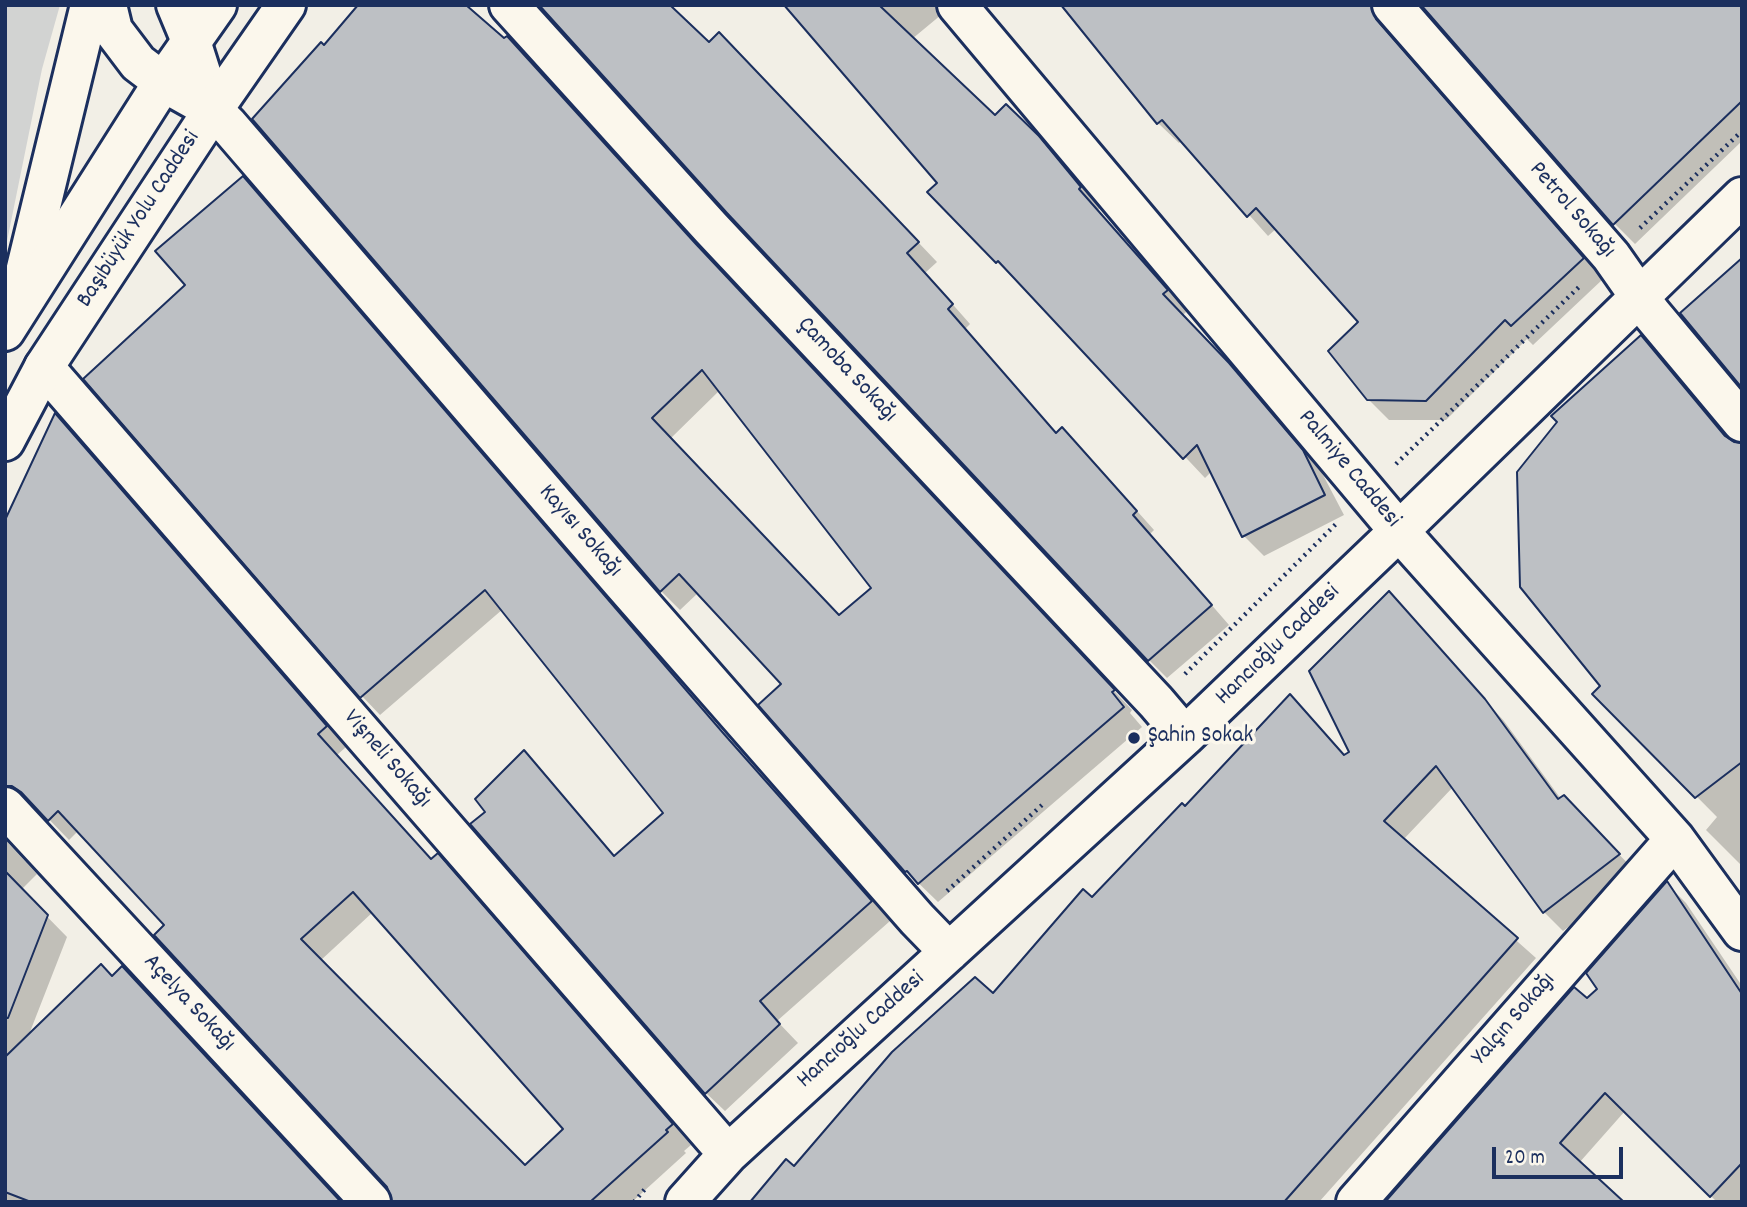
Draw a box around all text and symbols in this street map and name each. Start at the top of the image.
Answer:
street label: Başıbüyük Yolu Caddesi [72,126,208,314]
street label: Petrol Sokağı [1521,157,1621,265]
street label: Çamoba Sokağı [790,312,902,430]
street label: Palmiye Caddesi [1290,405,1406,535]
street label: Kayısı Sokağı [531,480,627,584]
street label: Hancıoğlu Caddesi [1211,579,1347,713]
street label: Vişneli Sokağı [335,705,437,815]
place label: Şahin Sokak [1148,724,1253,752]
marker: Şahin Sokak [1126,730,1142,746]
street label: Açelya Sokağı [136,949,240,1059]
street label: Hancıoğlu Caddesi [792,966,932,1096]
street label: Yalçın Sokağı [1467,968,1563,1072]
scale bar [1495,1134,1626,1178]
text: 20 m [1505,1144,1545,1174]

